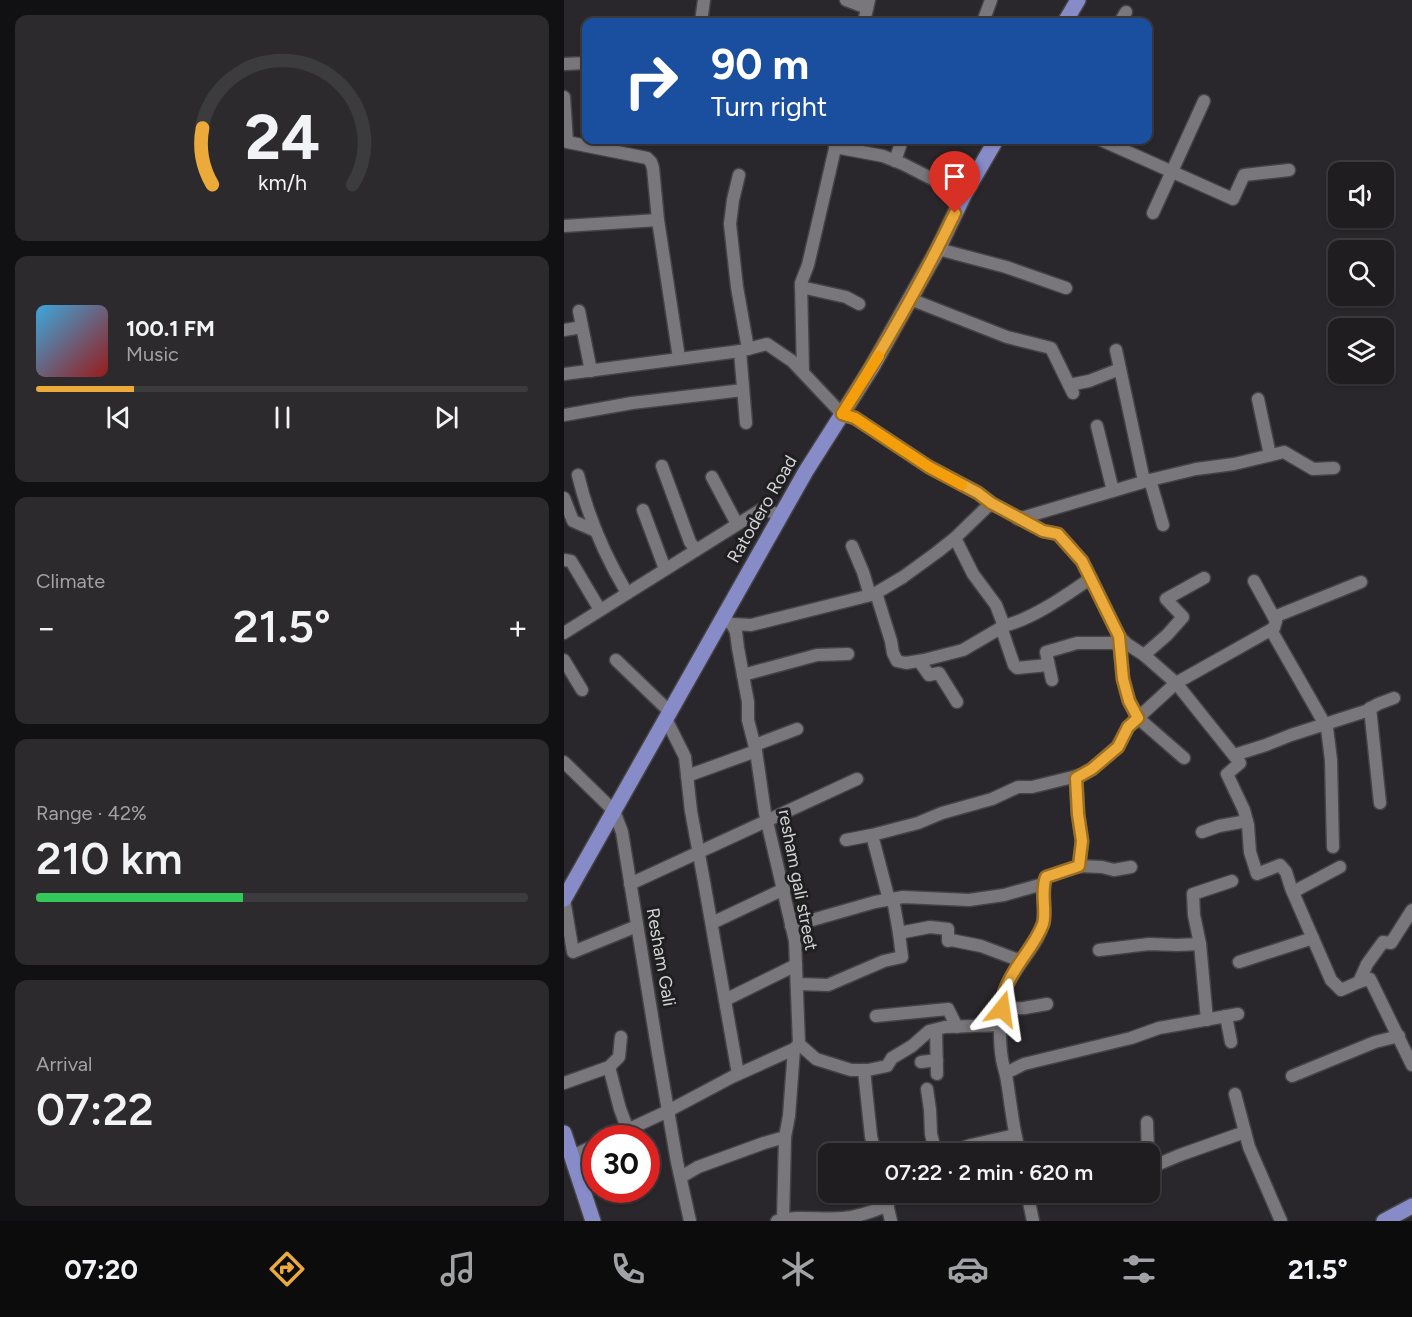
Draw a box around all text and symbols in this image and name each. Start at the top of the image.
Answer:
text: 90 m [711,39,809,90]
icon: right [612,42,690,120]
text: Turn right [711,90,827,123]
text: 24 [244,100,320,175]
pin [929,151,980,213]
icon: arrive [938,160,971,193]
map controls [1328,162,1394,384]
button: sound [1328,162,1394,228]
text: km/h [258,170,306,195]
button: search [1328,240,1394,306]
text: 100.1 FM [126,315,215,342]
button: layers [1328,318,1394,384]
text: Music [126,342,179,366]
icon: previous [102,401,135,434]
icon: pause [266,401,299,434]
icon: next [430,401,463,434]
street label: Ratodero Road [722,451,802,567]
text: Climate [36,569,105,593]
text: 21.5° [233,599,331,653]
text: − [36,608,57,647]
text: + [507,608,528,647]
text: Range · 42% [36,801,147,825]
street label: resham gali street [774,808,823,953]
text: 210 km [36,831,183,885]
street label: Resham Gali [642,906,680,1008]
position arrow [970,977,1034,1041]
text: Arrival [36,1052,92,1076]
text: 07:22 [36,1082,154,1136]
speed limit sign: 30 [582,1125,660,1203]
text: 07:22 · 2 min · 620 m [885,1159,1093,1186]
icon: directions [266,1248,308,1290]
icon: music [437,1248,479,1290]
icon: phone [607,1248,649,1290]
icon: climate [777,1248,819,1290]
icon: car [947,1248,989,1290]
icon: filters [1118,1248,1160,1290]
text: 07:20 [64,1253,138,1286]
text: 21.5° [1288,1253,1348,1286]

